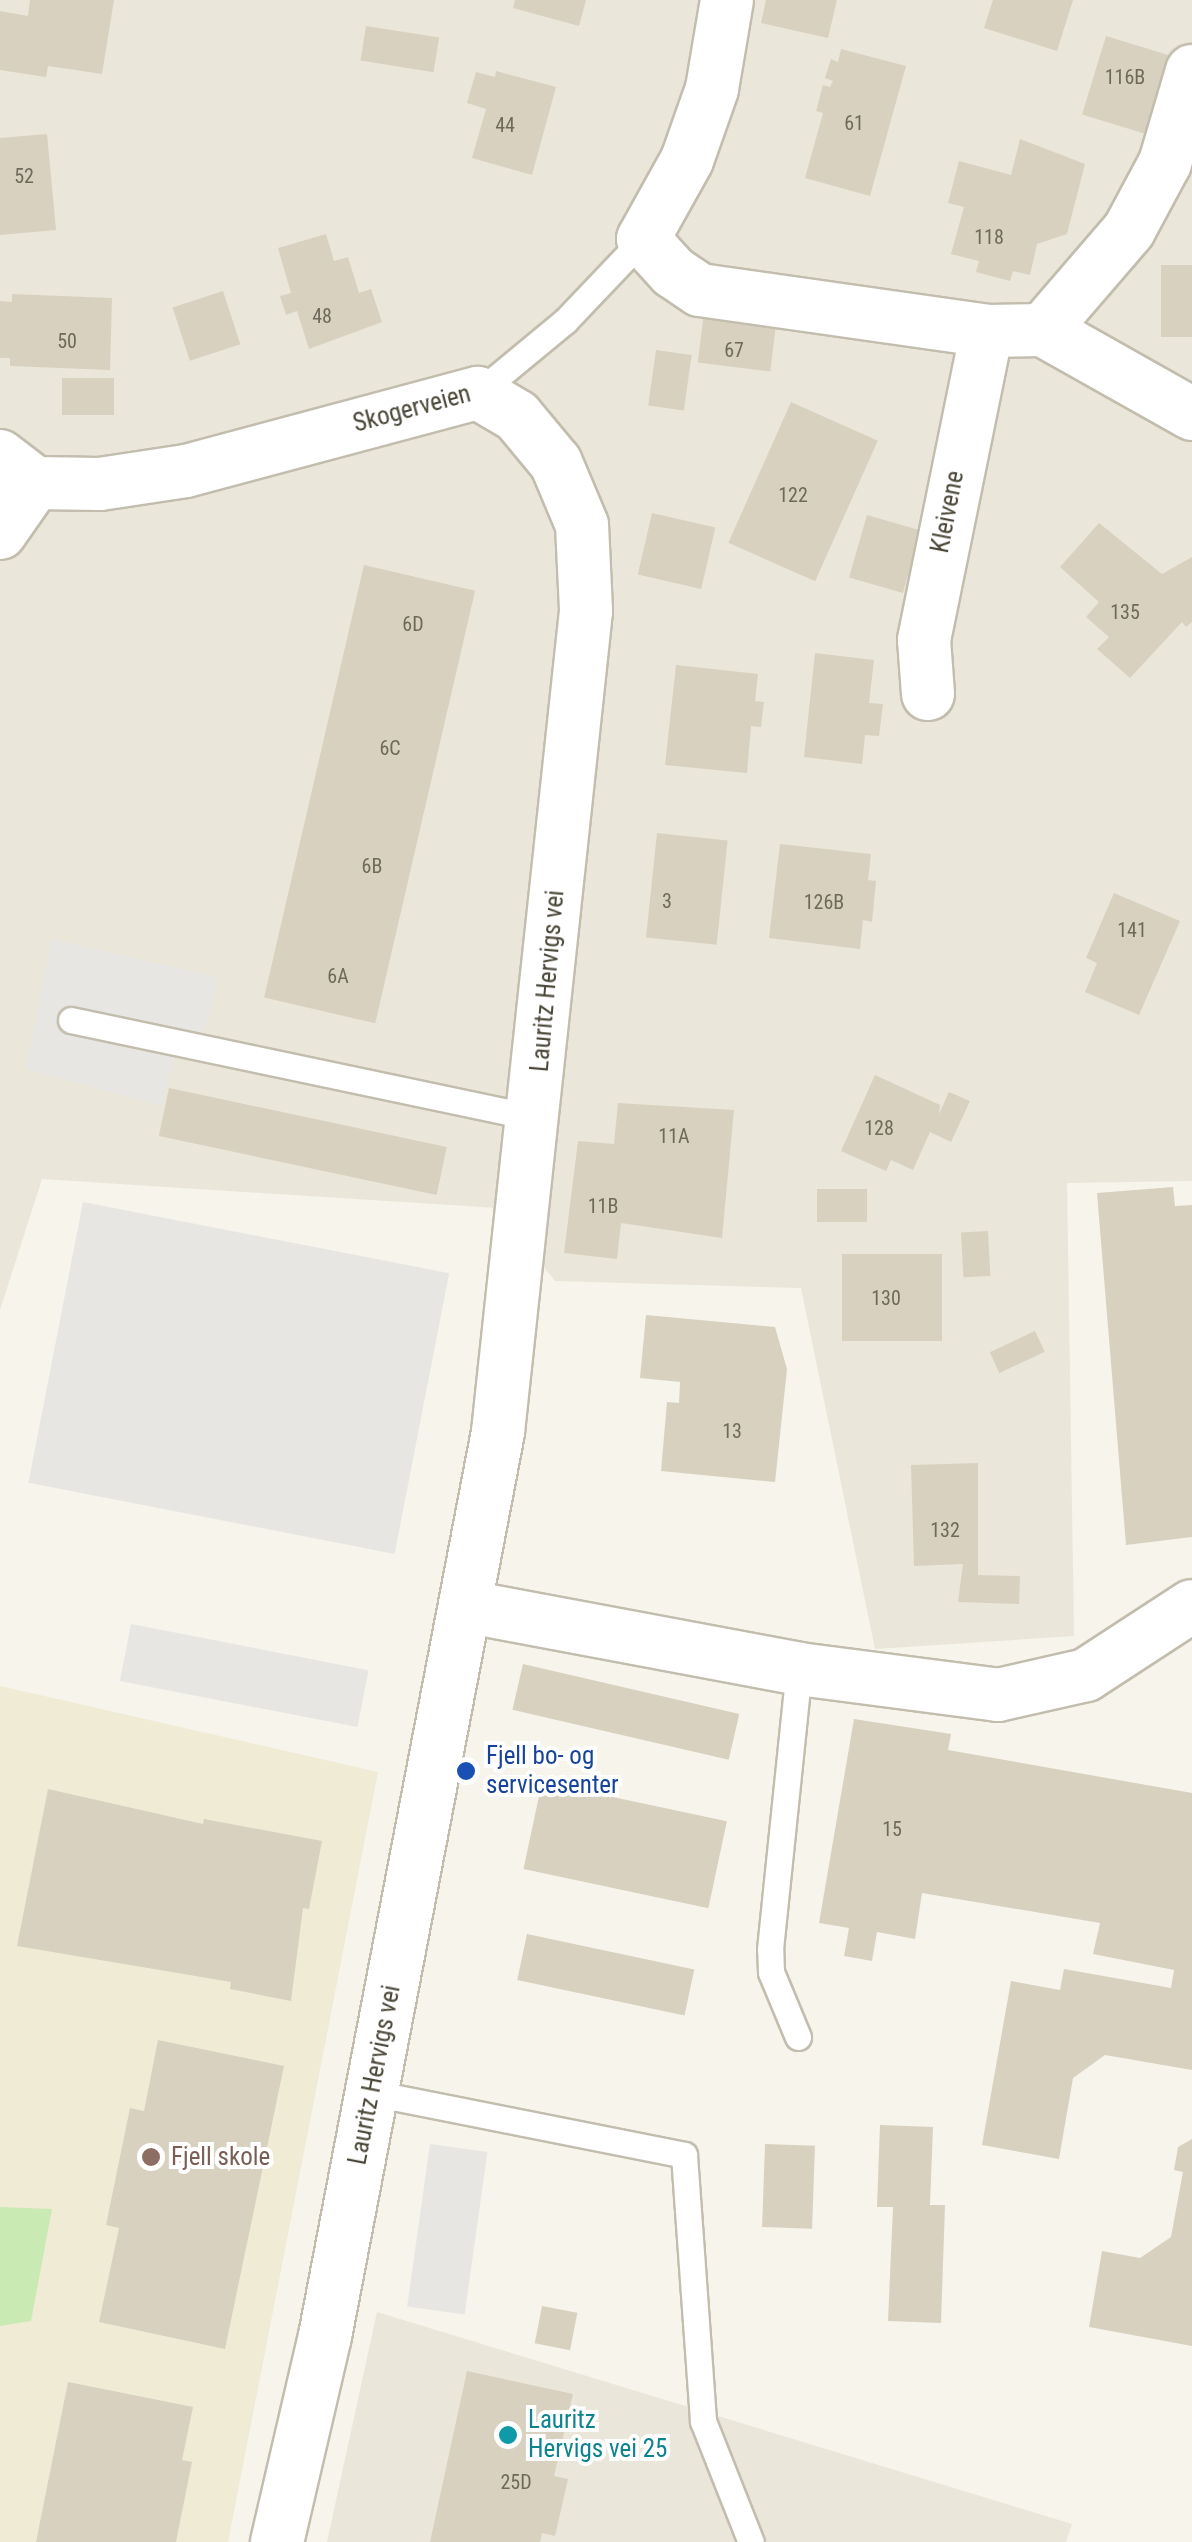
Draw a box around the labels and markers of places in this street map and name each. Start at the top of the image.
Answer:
place label: Fjell bo- og servicesenter [486,1742,619,1801]
marker: Fjell bo- og servicesenter [455,1760,477,1782]
place label: Fjell skole [171,2142,270,2172]
marker: Fjell skole [140,2146,162,2168]
place label: Lauritz Hervigs vei 25 [528,2406,667,2465]
marker: Lauritz Hervigs vei 25 [497,2424,519,2446]

